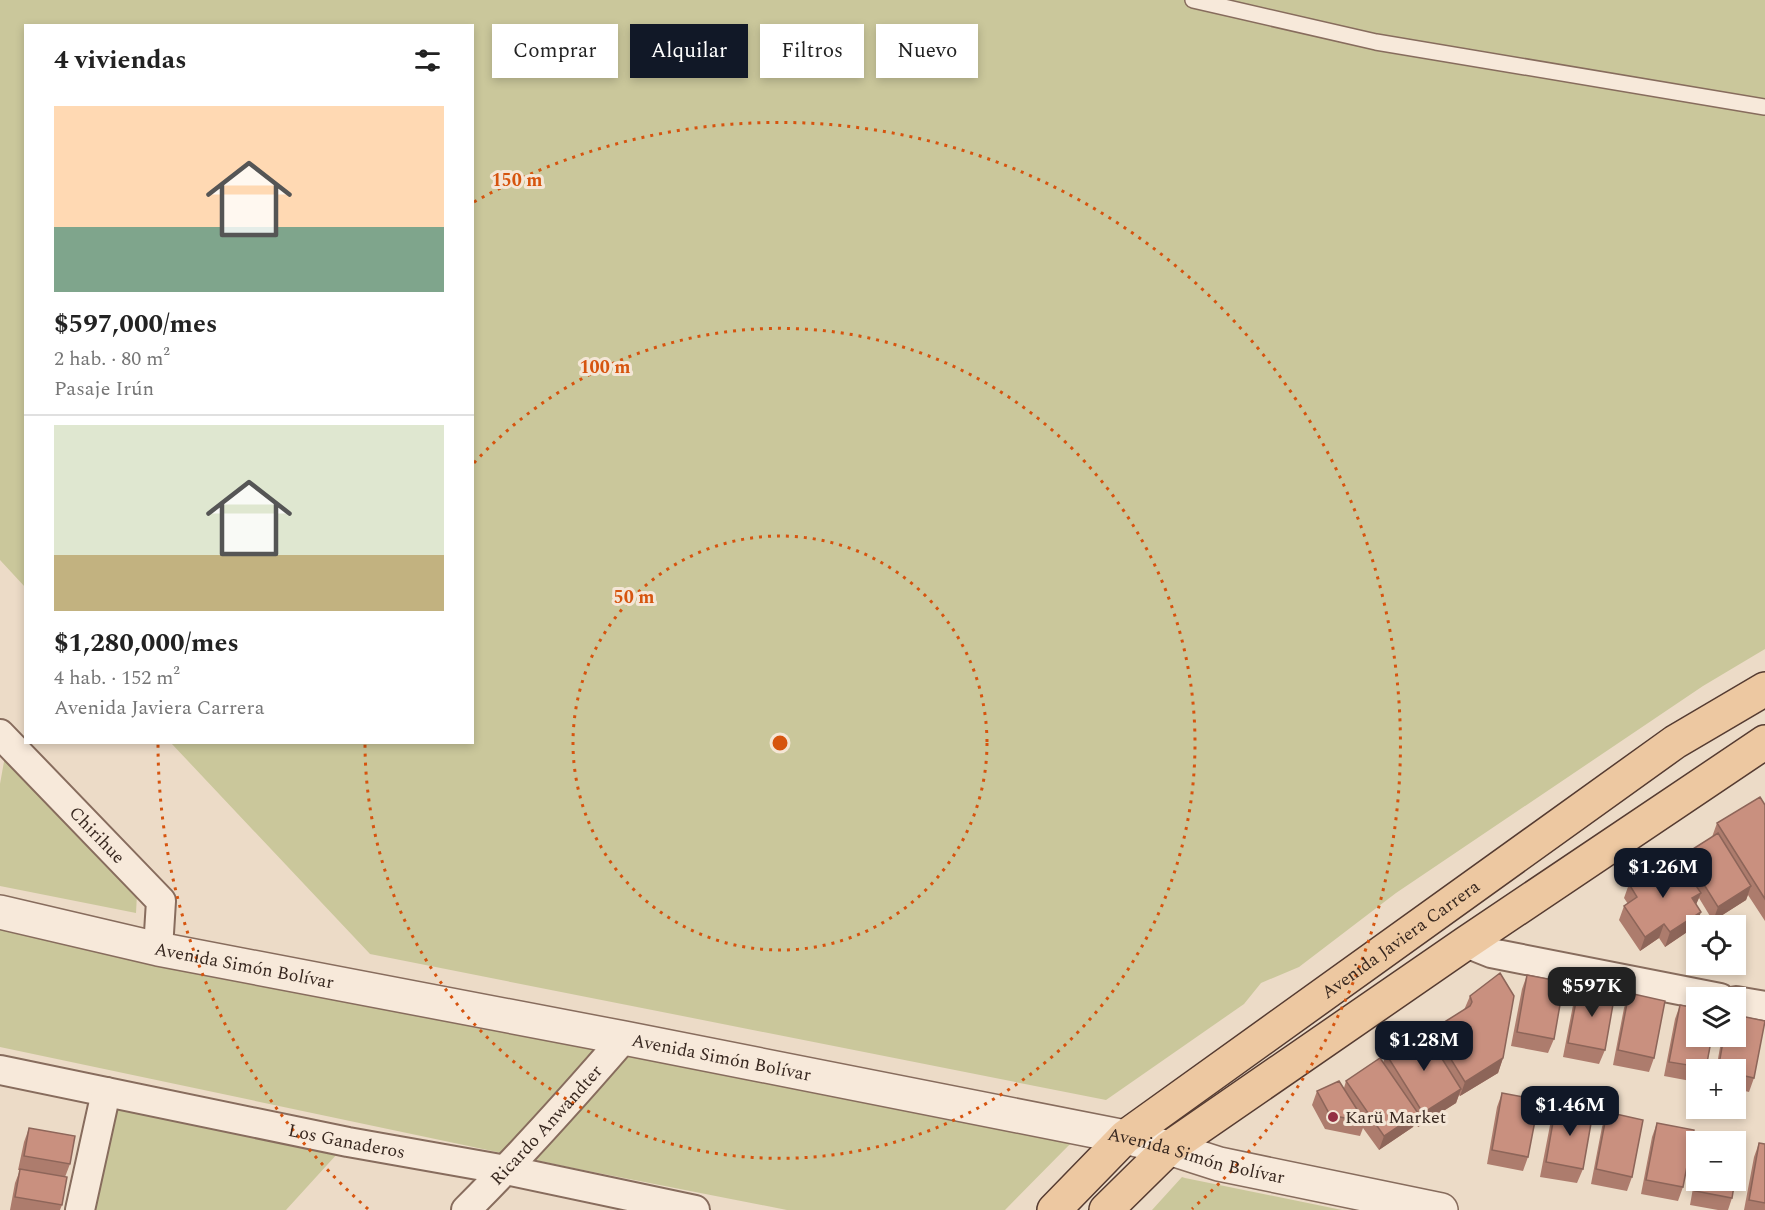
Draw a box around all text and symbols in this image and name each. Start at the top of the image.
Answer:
chip: Comprar [492,24,618,78]
chip: Alquilar [630,24,748,78]
chip: Filtros [760,24,864,78]
chip: Nuevo [876,24,978,78]
text: 4 viviendas [54,40,187,80]
icon: filters [411,44,444,77]
icon: home [195,145,303,253]
text: 150 m [491,167,543,194]
text: $597,000/mes [54,304,217,344]
text: 2 hab. · 80 m² [54,344,170,374]
text: 100 m [579,354,631,381]
text: Pasaje Irún [54,374,154,404]
icon: home [195,464,303,572]
text: 50 m [614,584,654,611]
text: $1,280,000/mes [54,623,239,663]
text: 4 hab. · 152 m² [54,663,180,693]
text: Avenida Javiera Carrera [54,693,264,723]
centre of rings [770,733,790,753]
street label: Chirihue [62,800,131,870]
pin: $1.26M [1614,848,1712,899]
text: $1.26M [1628,852,1698,882]
street label: Avenida Javiera Carrera [1316,873,1486,1006]
map controls [1686,915,1746,1191]
button: locate [1686,915,1746,975]
street label: Avenida Simón Bolívar [152,936,336,996]
pin: $597K [1550,967,1634,1018]
text: $597K [1562,971,1622,1001]
button: layers [1686,987,1746,1047]
pin: $1.28M [1375,1021,1473,1072]
text: $1.28M [1389,1025,1459,1055]
street label: Avenida Simón Bolívar [629,1027,813,1089]
street label: Ricardo Anwandter [484,1059,609,1192]
button: + [1686,1059,1746,1119]
pin: $1.46M [1521,1086,1619,1137]
text: $1.46M [1535,1090,1605,1120]
place label: Karü Market [1345,1104,1446,1131]
marker: Karü Market [1326,1110,1340,1124]
street label: Los Ganaderos [286,1117,407,1166]
street label: Avenida Simón Bolívar [1105,1121,1287,1191]
button: − [1686,1131,1746,1191]

